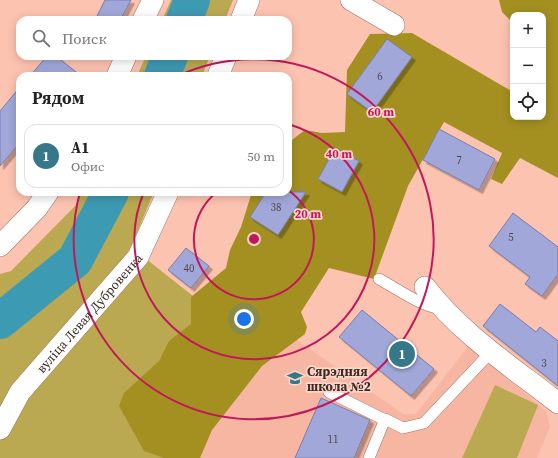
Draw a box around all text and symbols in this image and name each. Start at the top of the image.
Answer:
map controls [510,12,546,120]
button: + [510,12,546,48]
search box [16,16,292,60]
icon: search [30,27,52,49]
text: Поиск [62,28,107,49]
button: − [510,48,546,84]
house number: 6 [377,69,383,84]
button: locate [510,84,546,120]
text: Рядом [32,86,84,110]
text: 60 m [368,104,394,120]
text: A1 [71,137,89,158]
text: 40 m [326,146,352,162]
text: 1 [42,148,50,165]
text: 50 m [247,148,275,165]
house number: 7 [456,153,462,168]
text: Офис [71,158,104,175]
house number: 38 [271,200,282,215]
text: 20 m [295,206,321,222]
house number: 5 [508,230,514,245]
centre of rings [247,232,261,246]
street label: вуліца Левая Дубровенка [32,249,146,376]
house number: 40 [184,261,195,276]
your location [234,309,254,329]
pin: 1 [389,339,415,369]
house number: 3 [541,356,547,371]
place label: Сярэдняя школа №2 [307,363,371,395]
school or university icon: Сярэдняя школа №2 [286,369,304,387]
house number: 11 [328,432,339,447]

